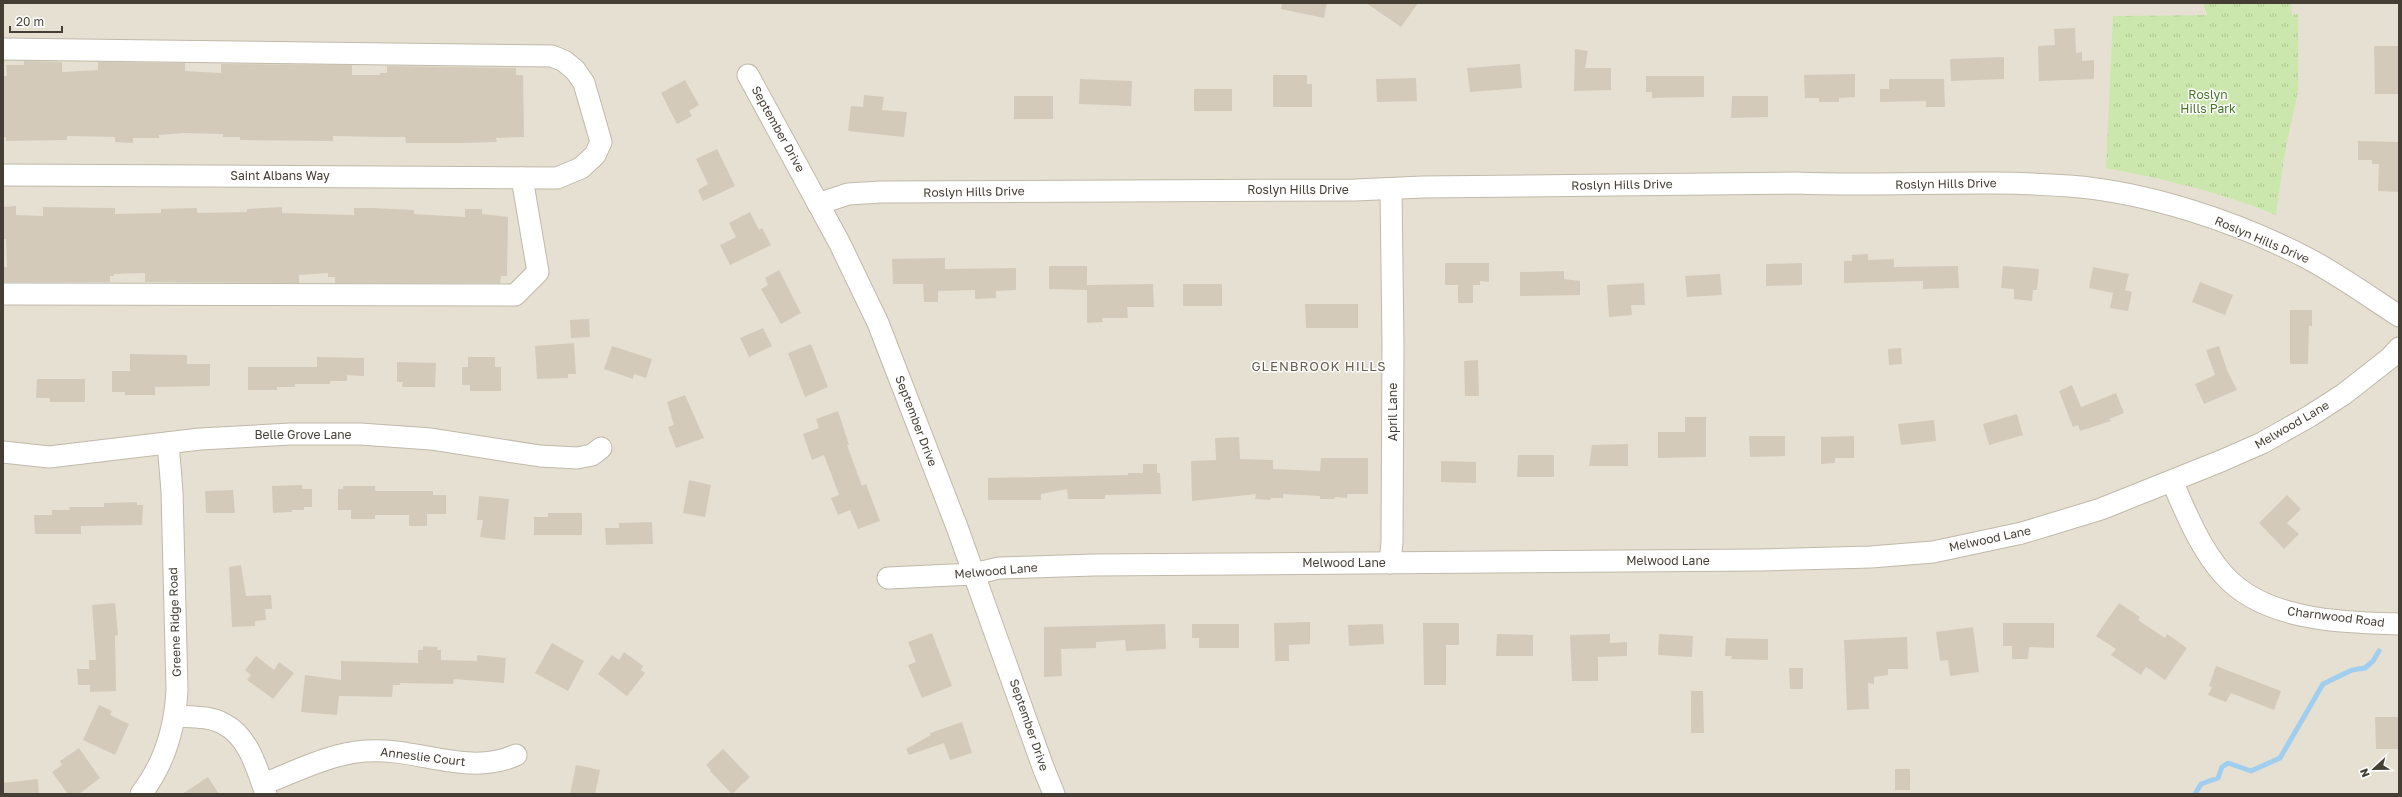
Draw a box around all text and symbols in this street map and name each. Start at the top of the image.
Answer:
scale bar [10,8,62,34]
text: 20 m [16,14,44,29]
street label: September Drive [749,83,808,174]
park label: Roslyn Hills Park [2180,87,2236,116]
street label: Saint Albans Way [230,168,330,183]
street label: Roslyn Hills Drive [1895,175,1997,192]
street label: Roslyn Hills Drive [1571,176,1673,193]
street label: Roslyn Hills Drive [1247,182,1349,197]
street label: Roslyn Hills Drive [923,183,1025,200]
street label: Roslyn Hills Drive [2213,213,2312,266]
district label: GLENBROOK HILLS [1251,358,1387,374]
street label: September Drive [892,373,941,468]
street label: April Lane [1385,383,1400,441]
street label: Melwood Lane [2252,397,2332,452]
street label: Belle Grove Lane [254,427,352,442]
street label: Melwood Lane [1948,522,2032,555]
street label: Melwood Lane [1626,553,1710,568]
street label: Melwood Lane [1302,555,1386,570]
street label: Melwood Lane [954,559,1038,582]
street label: Greene Ridge Road [165,567,184,677]
street label: Charnwood Road [2286,603,2386,630]
street label: September Drive [1007,677,1052,773]
street label: Anneslie Court [380,744,467,769]
north arrow [2354,749,2394,789]
text: N [2357,767,2372,779]

